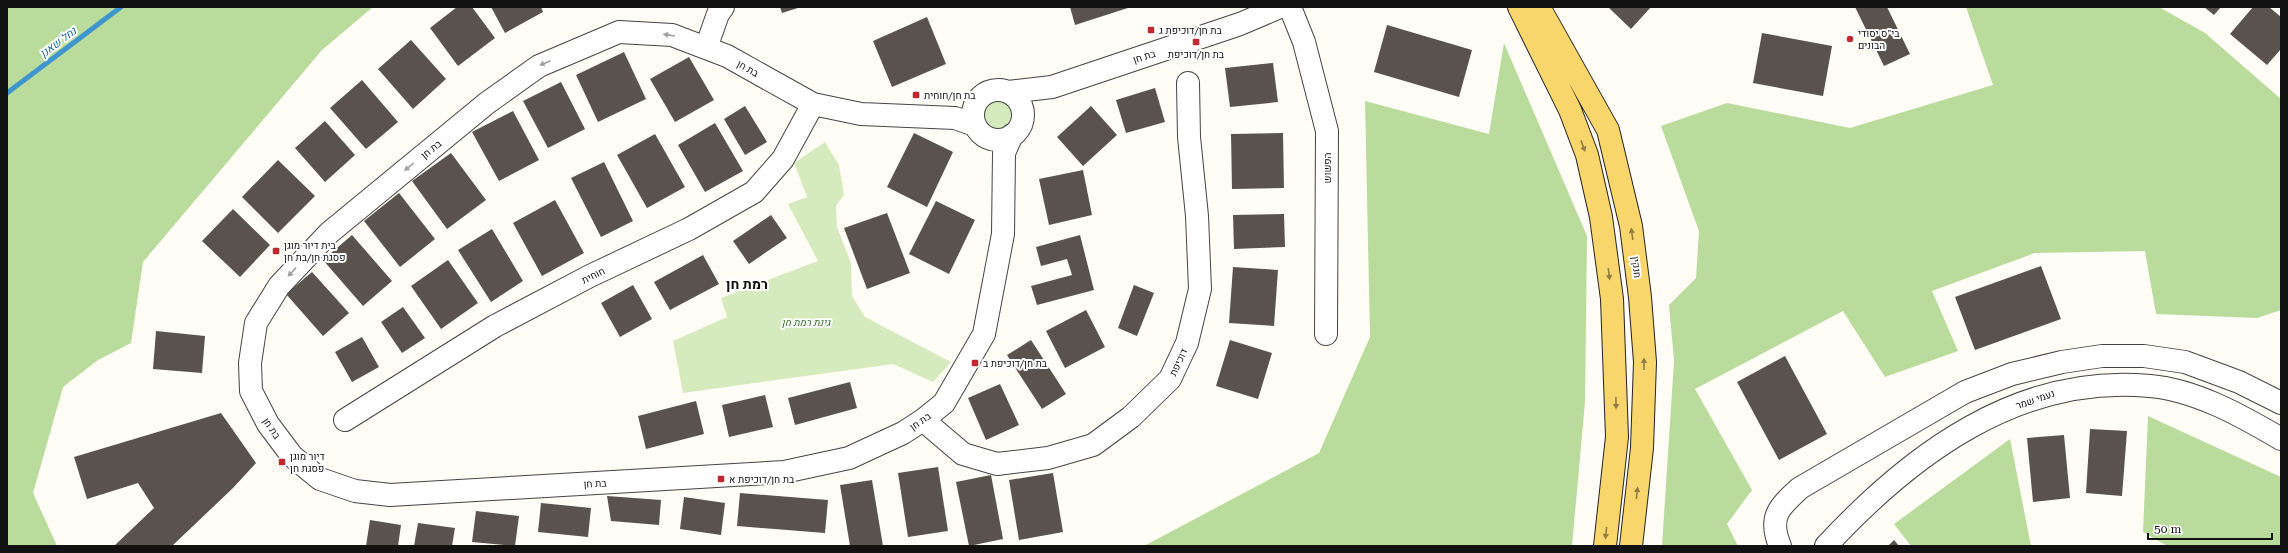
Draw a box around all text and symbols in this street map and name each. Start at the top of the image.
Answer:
water label: נחל שאנן [38,24,80,60]
marker: בת חן/דוכיפת ג [1146,25,1156,35]
place label: בת חן/דוכיפת ג [1159,25,1222,36]
place label: בי"ס יסודי הבונים [1858,28,1900,51]
one-way arrow [663,32,675,38]
marker: בי"ס יסודי הבונים [1845,34,1855,44]
marker: בת חן/דוכיפת [1191,37,1201,47]
street label: בת חן [1132,47,1157,65]
place label: בת חן/דוכיפת [1168,49,1225,60]
street label: בת חן [735,58,761,79]
one-way arrow [540,60,551,66]
marker: בת חן/חוחית [911,90,921,100]
place label: בת חן/חוחית [924,90,976,101]
street label: בת חן [419,137,444,161]
one-way arrow [1581,141,1587,153]
street label: הפשוש [1322,152,1333,183]
one-way arrow [404,163,414,171]
one-way arrow [1629,228,1635,240]
place label: בית דיור מוגן פסגת חן/בת חן [284,240,345,263]
marker: בית דיור מוגן פסגת חן/בת חן [271,246,281,256]
street label: חנקין [1630,256,1643,279]
street label: חוחית [580,265,607,286]
one-way arrow [288,268,297,277]
one-way arrow [1605,268,1612,280]
district label: רמת חן [726,276,768,292]
park label: גינת רמת חן [782,317,831,329]
street label: דוכיפת [1167,347,1190,378]
one-way arrow [1641,357,1647,370]
marker: בת חן/דוכיפת ב [970,358,980,368]
place label: בת חן/דוכיפת ב [983,358,1048,369]
street label: נעמי שמר [2014,388,2056,411]
one-way arrow [1613,397,1620,409]
street label: בת חן [908,410,933,433]
street label: בת חן [261,416,283,441]
place label: דיור מוגן פסגת חן [290,451,325,474]
marker: דיור מוגן פסגת חן [277,457,287,467]
marker: בת חן/דוכיפת א [716,474,726,484]
place label: בת חן/דוכיפת א [729,474,795,485]
street label: בת חן [583,477,608,490]
one-way arrow [1633,487,1640,499]
scale bar [2148,515,2272,541]
text: 50 m [2154,522,2181,536]
one-way arrow [1603,527,1610,539]

